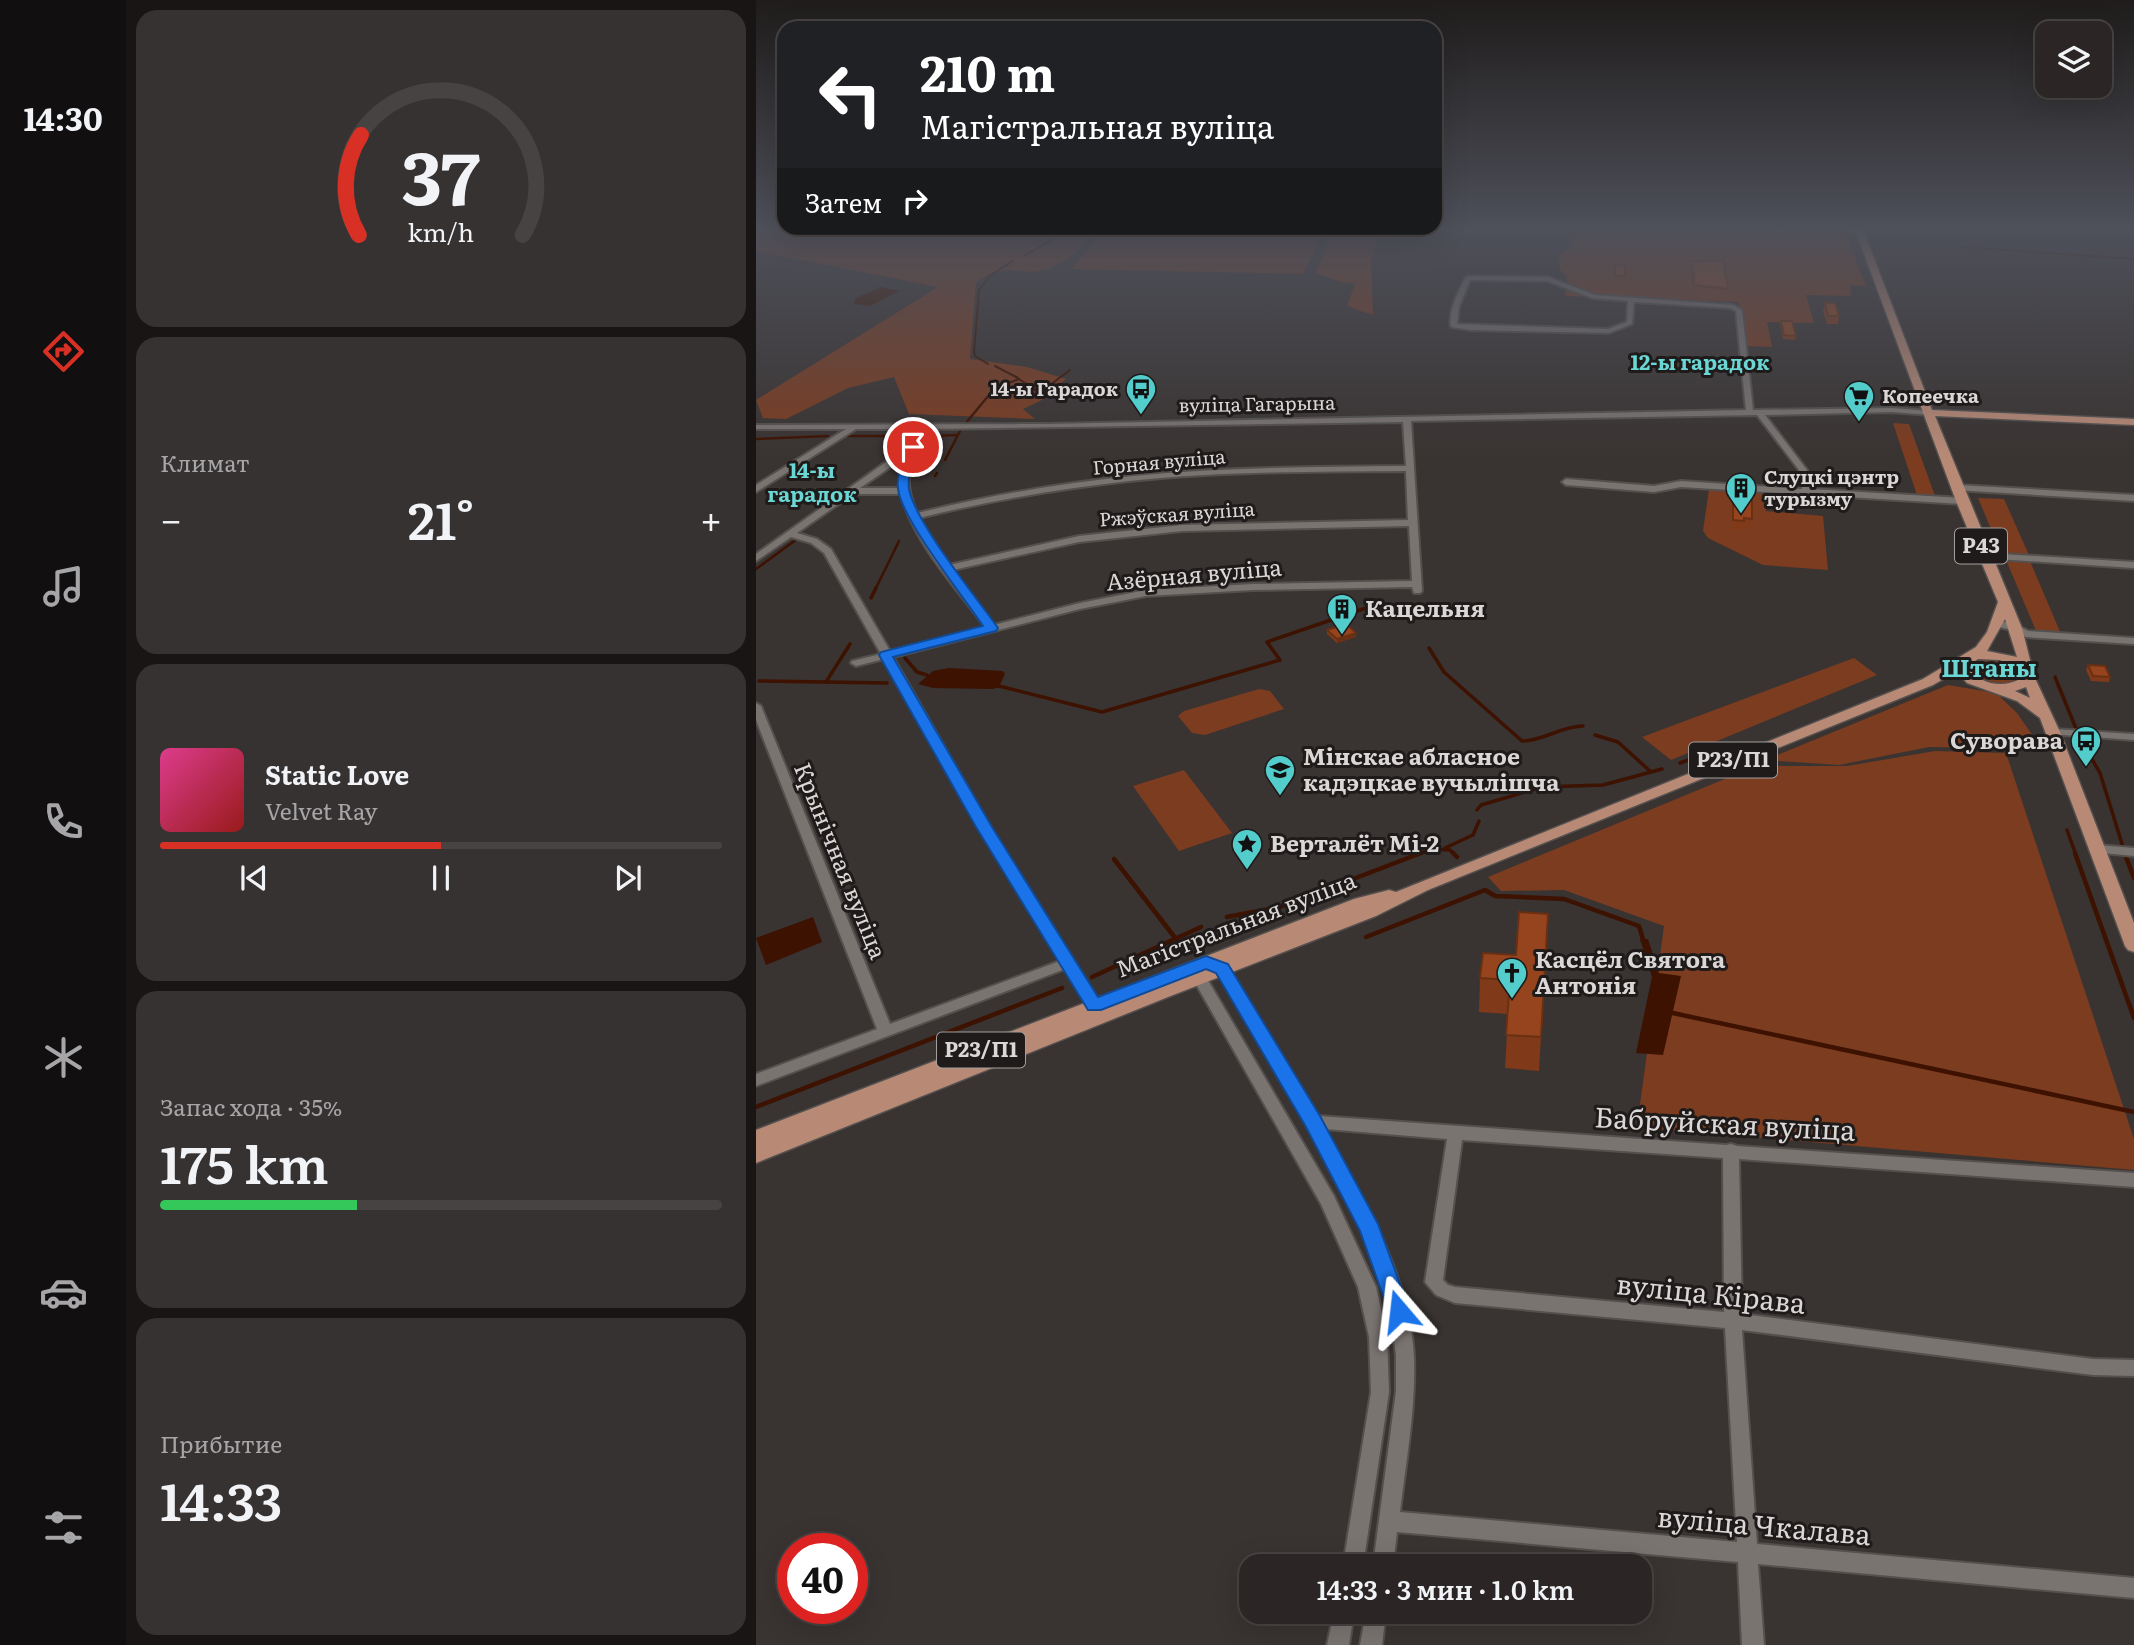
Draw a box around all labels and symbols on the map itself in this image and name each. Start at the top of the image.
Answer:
district label: 12-ы гарадок [1630,345,1770,376]
bus stop icon: 14-ы Гарадок [1124,372,1158,416]
place label: 14-ы Гарадок [991,374,1119,402]
supermarket icon: Копеечка [1842,379,1876,423]
place label: Копеечка [1882,381,1979,409]
street label: вуліца Гагарына [1178,388,1336,418]
pin [883,417,943,477]
street label: Горная вуліца [1091,441,1227,481]
district label: 14-ы гарадок [767,453,857,508]
place label: Слуцкі цэнтр турызму [1764,462,1899,512]
building icon: Слуцкі цэнтр турызму [1724,471,1758,515]
street label: Ржэўская вуліца [1098,494,1256,532]
road number: Р43 [1955,528,2007,564]
street label: Азёрная вуліца [1105,548,1284,598]
place label: Кацельня [1365,590,1485,624]
building icon: Кацельня [1325,592,1359,636]
district label: Штаны [1941,649,2037,684]
place label: Суворава [1950,722,2064,756]
bus stop icon: Суворава [2069,724,2103,768]
place label: Мінскае абласное кадэцкае вучылішча [1303,738,1560,798]
road number: Р23/П1 [1689,742,1777,778]
school or university icon: Мінскае абласное кадэцкае вучылішча [1263,753,1297,797]
street label: Крынічная вуліца [787,757,897,964]
place label: Верталёт Мі-2 [1270,825,1439,859]
place icon: Верталёт Мі-2 [1230,827,1264,871]
street label: Магістральная вуліца [1110,861,1361,985]
place label: Касцёл Святога Антонія [1535,941,1726,1001]
church icon: Касцёл Святога Антонія [1495,956,1529,1000]
road number: Р23/П1 [937,1032,1025,1068]
street label: Бабруйская вуліца [1594,1094,1857,1150]
street label: вуліца Кірава [1615,1261,1808,1323]
position arrow [1362,1274,1436,1348]
street label: вуліца Чкалава [1656,1494,1873,1554]
speed limit sign: 40 [777,1533,868,1624]

